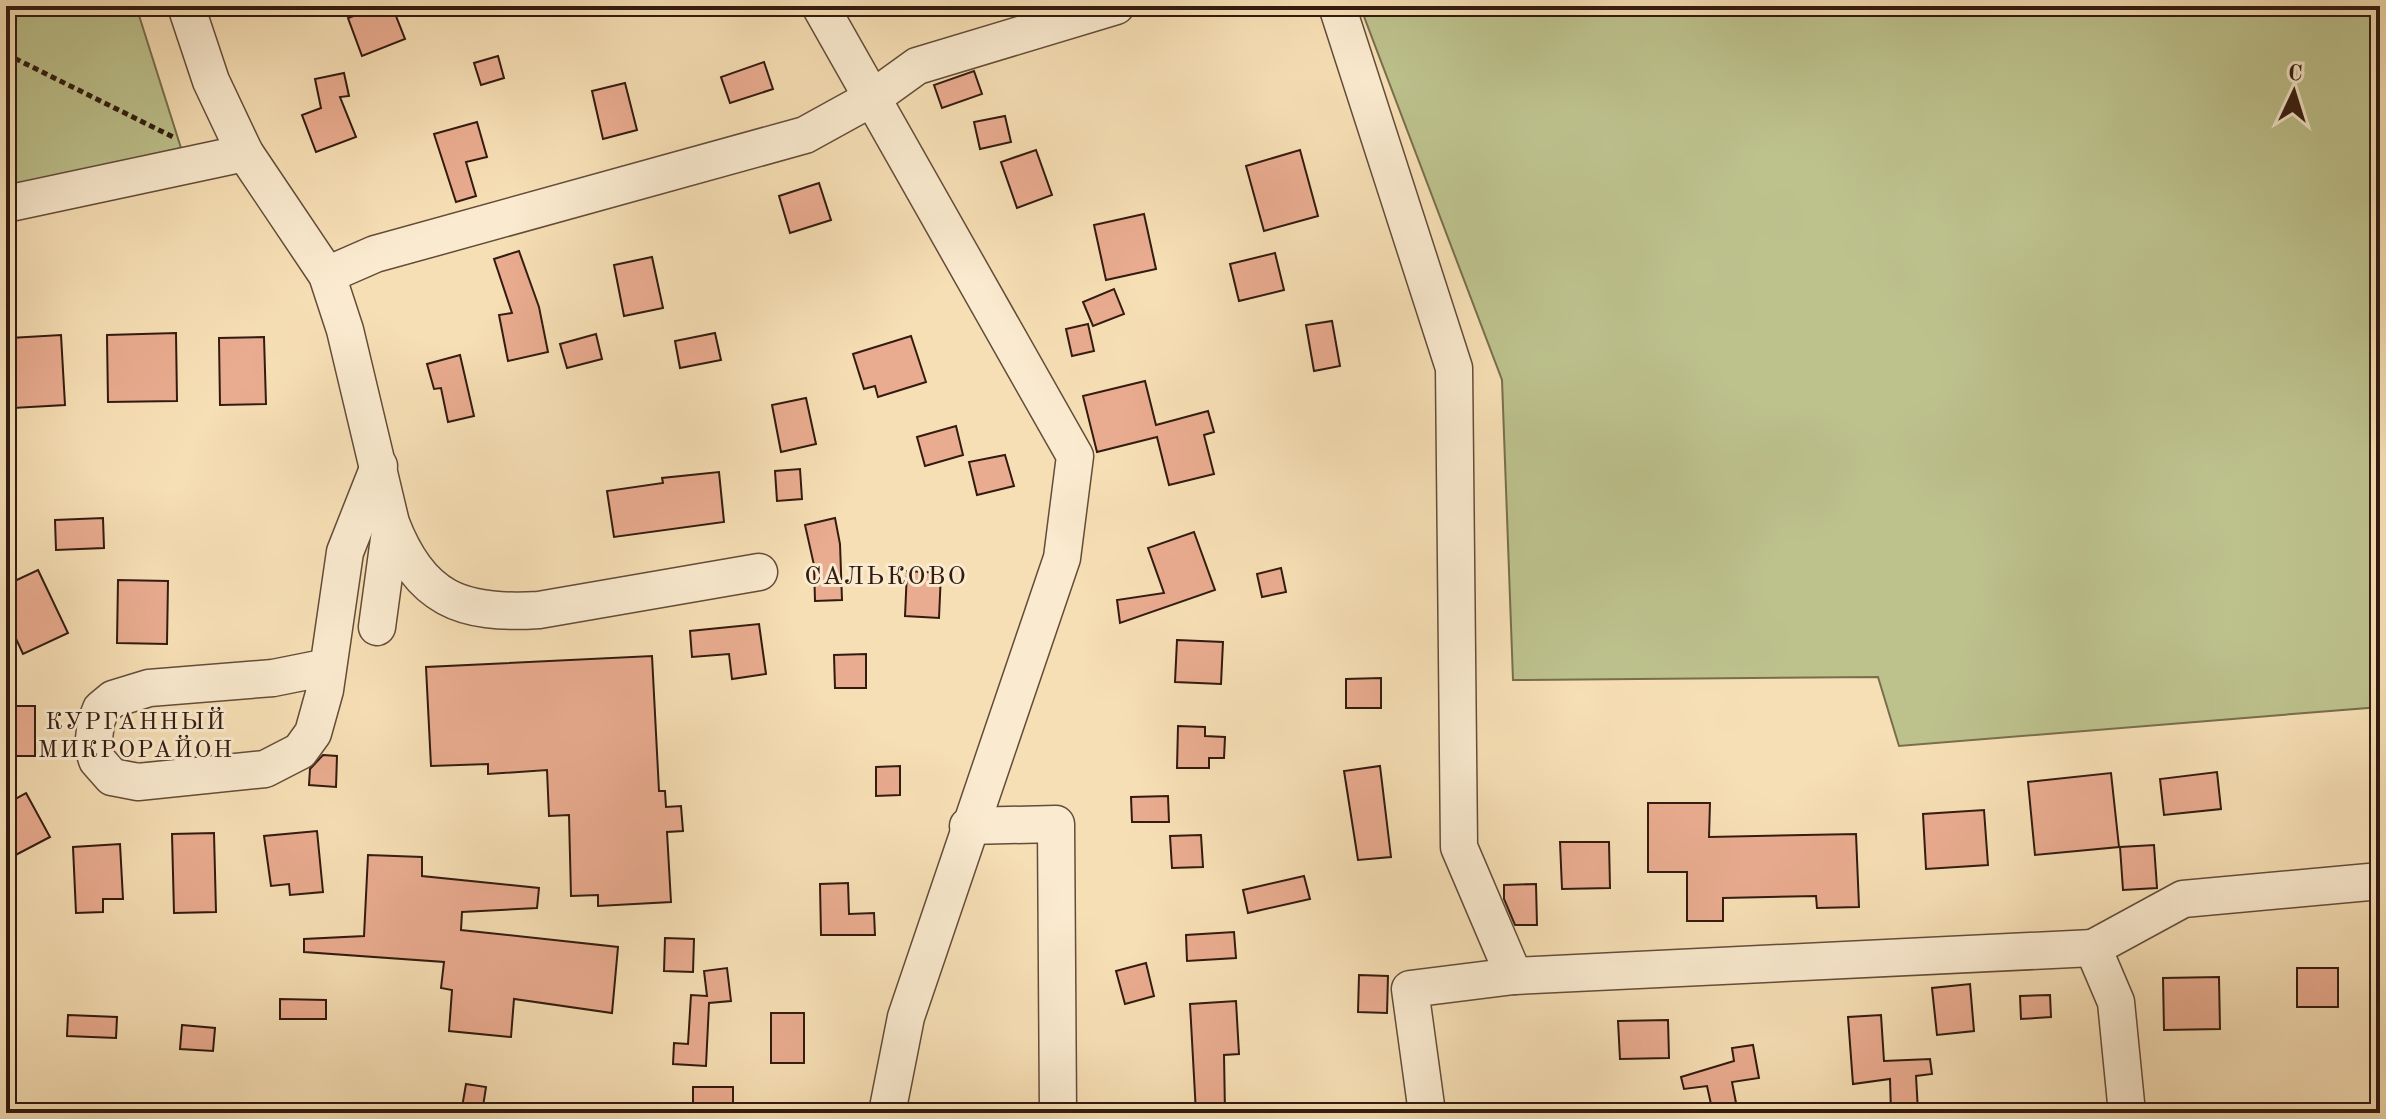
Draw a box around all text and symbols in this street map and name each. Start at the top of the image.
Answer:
north arrow [2254,52,2334,132]
text: С [2287,63,2303,86]
district label: САЛЬКОВО [804,564,968,590]
district label: КУРГАННЫЙ МИКРОРАЙОН [38,706,234,763]

